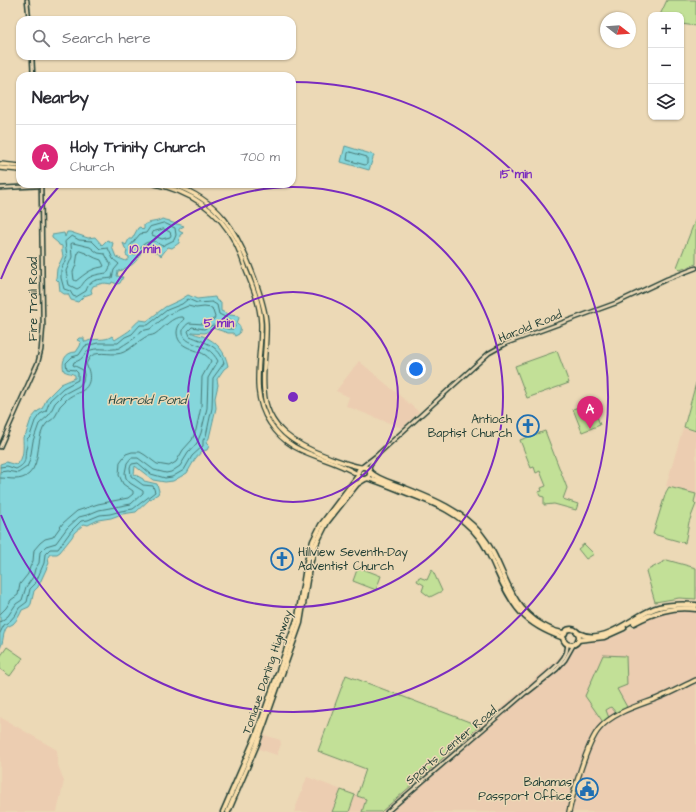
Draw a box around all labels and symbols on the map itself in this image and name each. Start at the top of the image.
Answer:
north arrow [600,12,636,48]
text: 15 min [500,166,532,183]
text: 10 min [129,241,161,258]
street label: Fire Trail Road [25,257,42,341]
street label: Harold Road [496,306,565,347]
text: 5 min [204,315,234,332]
your location [406,359,426,379]
centre of rings [286,390,300,404]
water label: Harrold Pond [108,391,189,409]
pin: A [577,396,603,429]
place label: Antioch Baptist Church [428,411,512,442]
church icon: Antioch Baptist Church [515,413,541,439]
place label: Hillview Seventh-Day Adventist Church [298,544,408,575]
church icon: Hillview Seventh-Day Adventist Church [269,546,295,572]
street label: Tonique Darling Highway [238,607,298,737]
street label: Sports Center Road [402,702,501,789]
place label: Bahamas Passport Office [478,774,573,805]
public building icon: Bahamas Passport Office [574,776,600,802]

